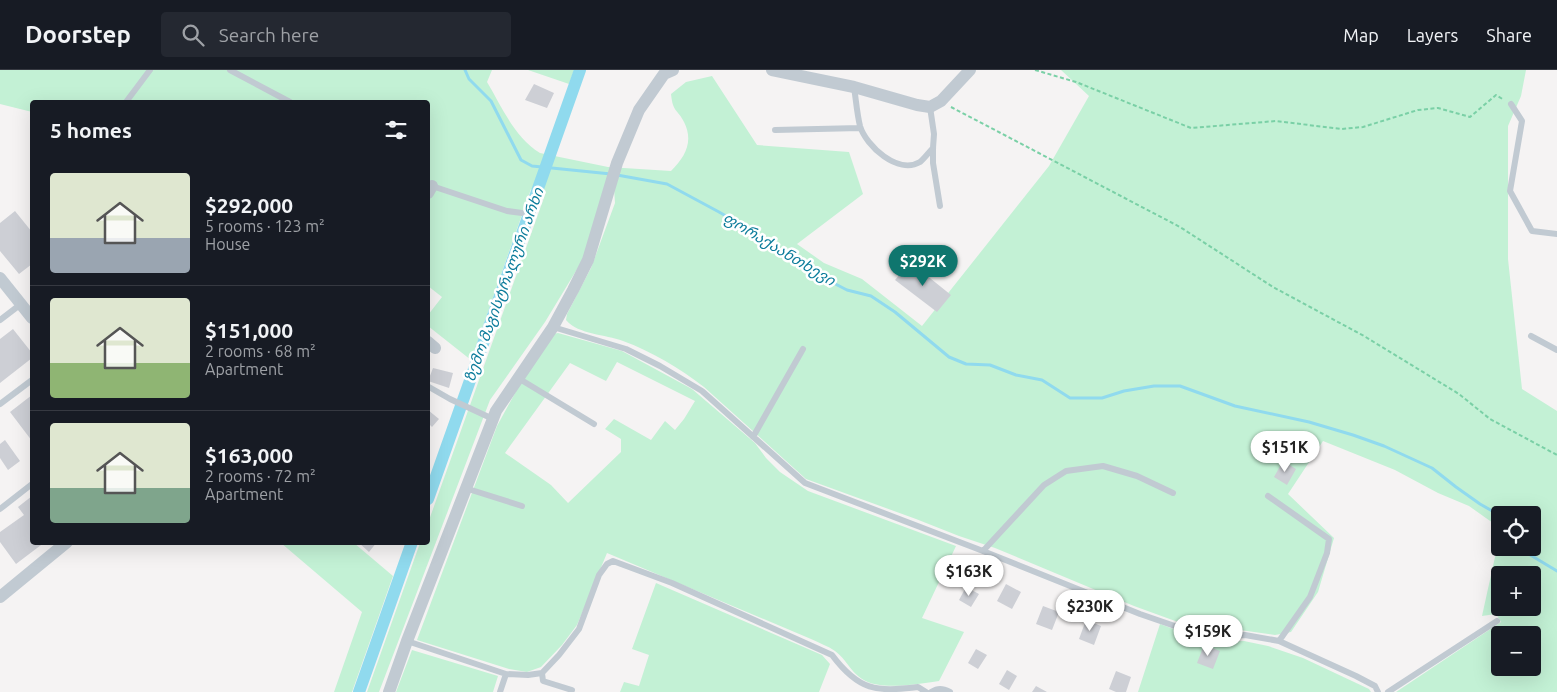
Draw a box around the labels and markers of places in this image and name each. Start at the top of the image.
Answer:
pin: $292K [888,244,958,287]
pin: $151K [1250,430,1320,473]
pin: $163K [934,554,1004,597]
pin: $230K [1055,590,1125,632]
pin: $159K [1173,614,1243,657]

